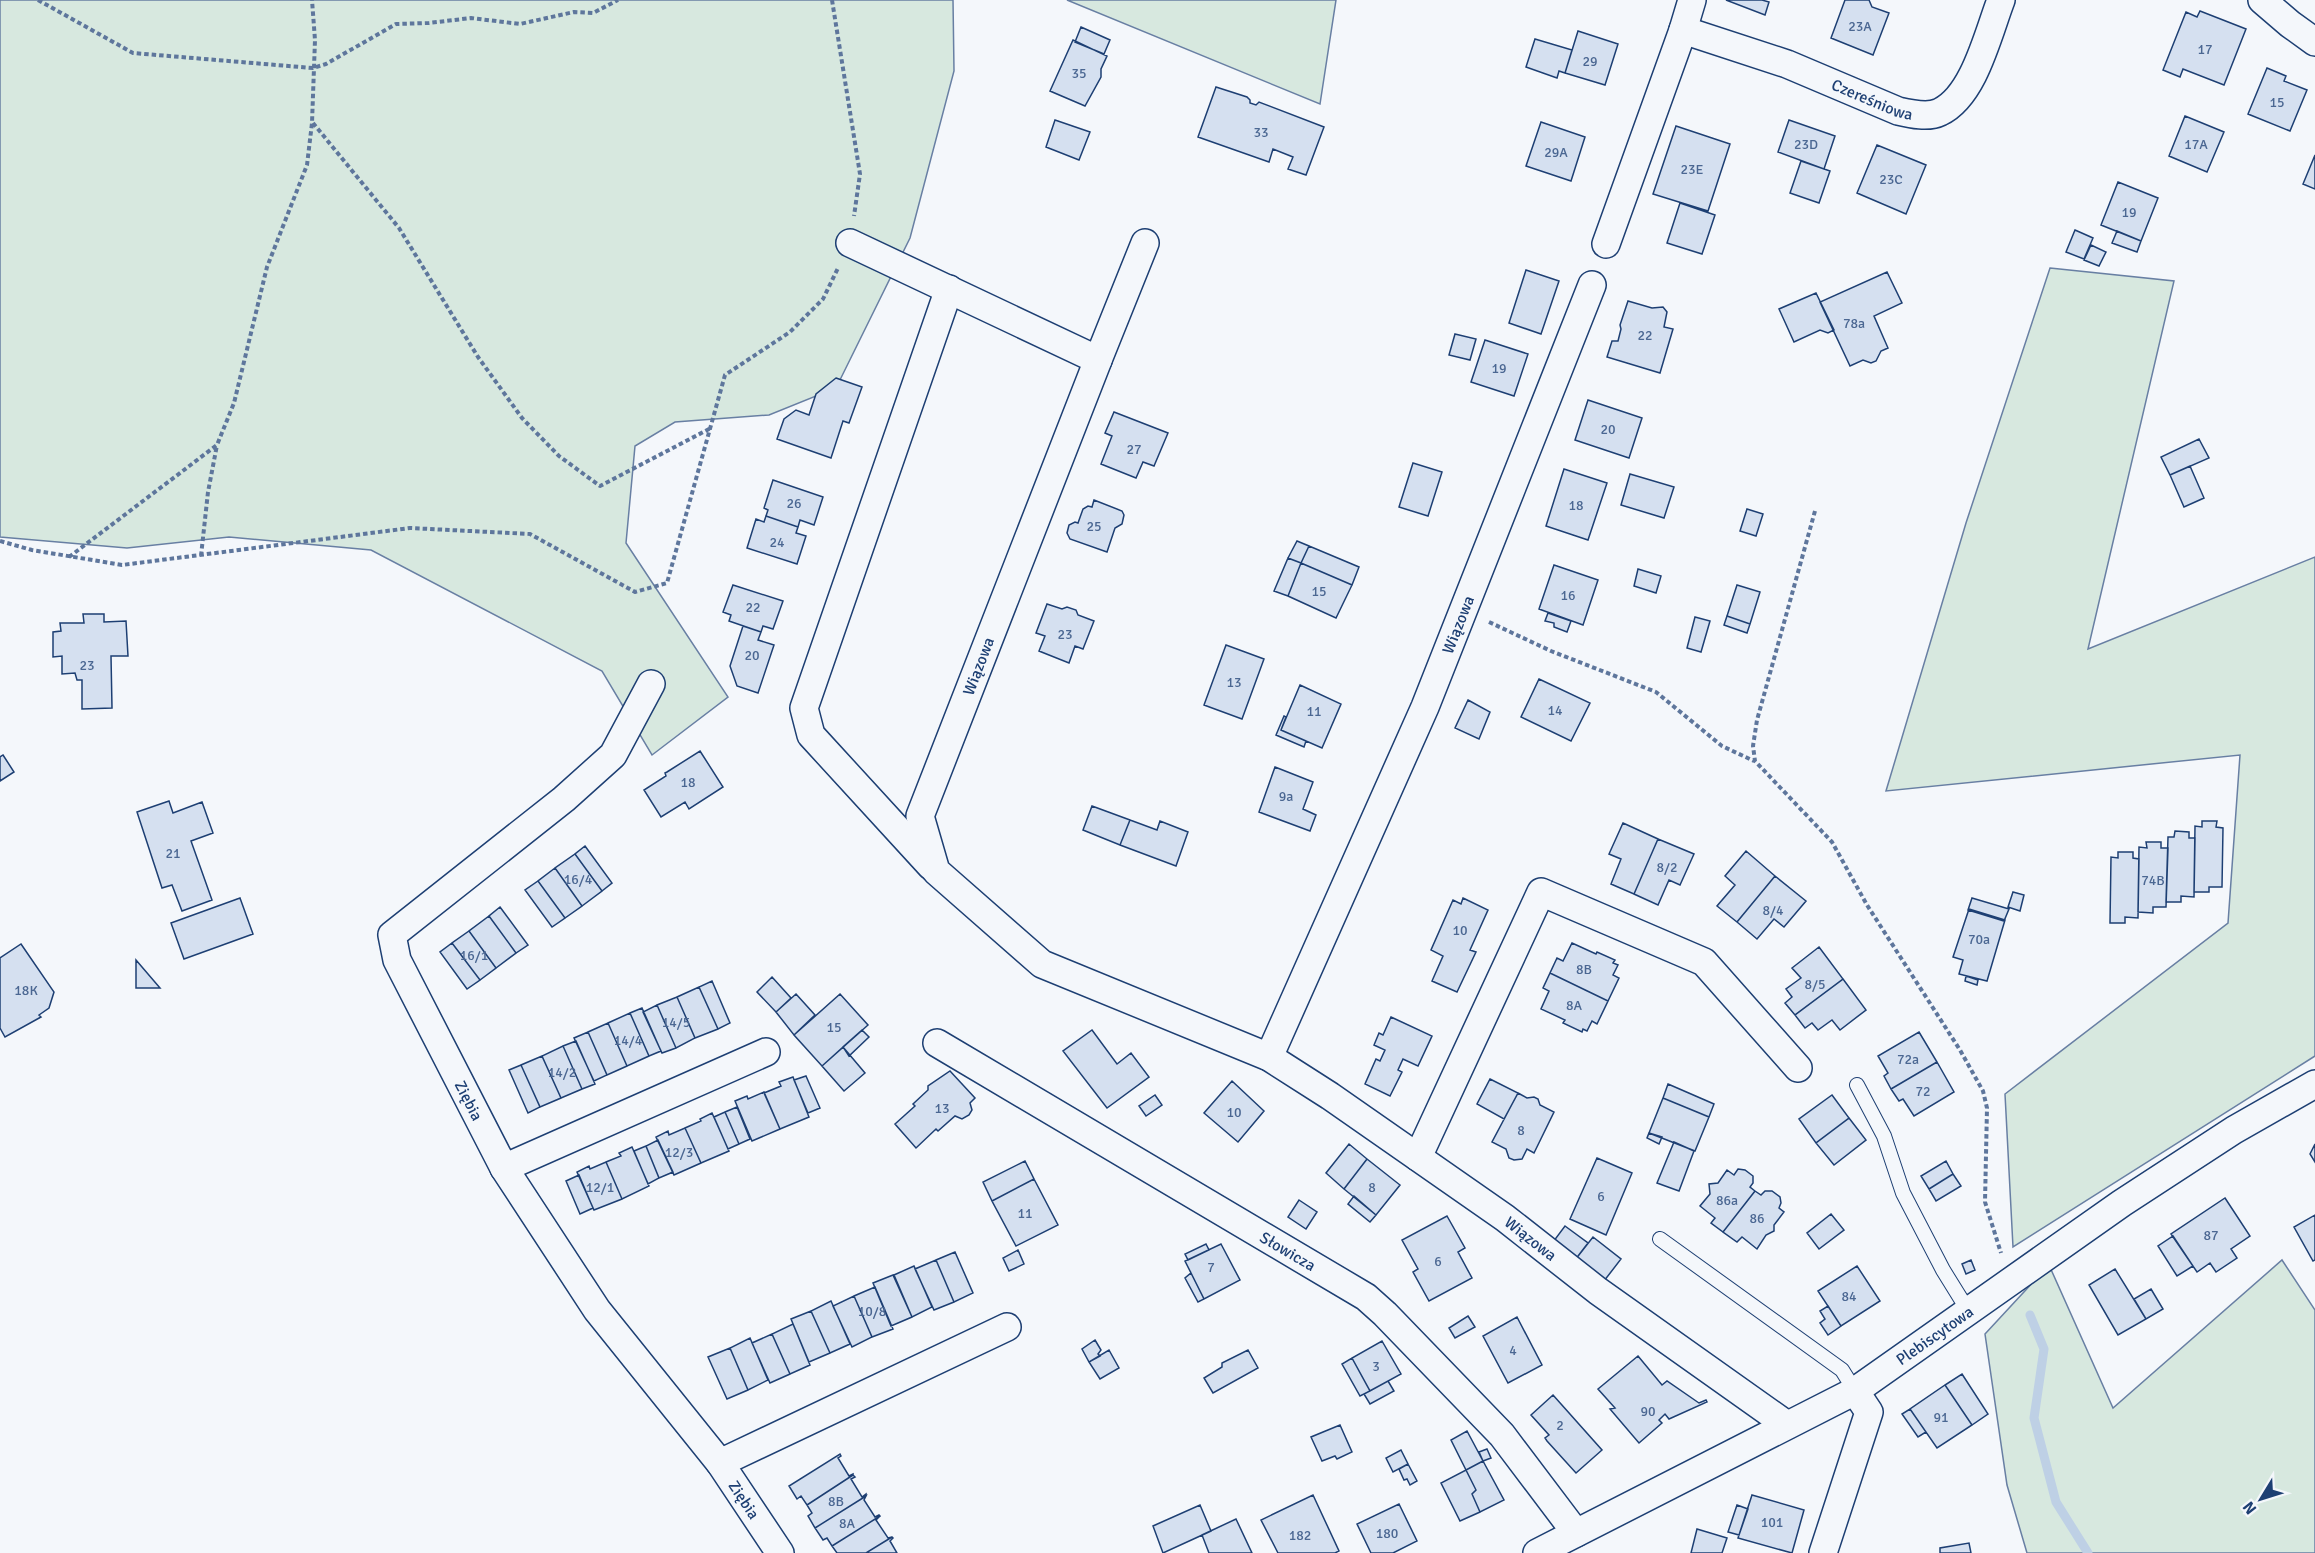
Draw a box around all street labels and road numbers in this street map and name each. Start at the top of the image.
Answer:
street label: Czereśniowa [1828,75,1914,125]
street label: Wiązowa [1438,593,1479,657]
street label: Wiązowa [959,634,999,698]
street label: Ziębia [450,1077,487,1124]
street label: Wiązowa [1500,1212,1560,1266]
street label: Słowicza [1256,1227,1319,1276]
street label: Plebiscytowa [1892,1302,1977,1370]
street label: Ziębia [723,1477,764,1523]

